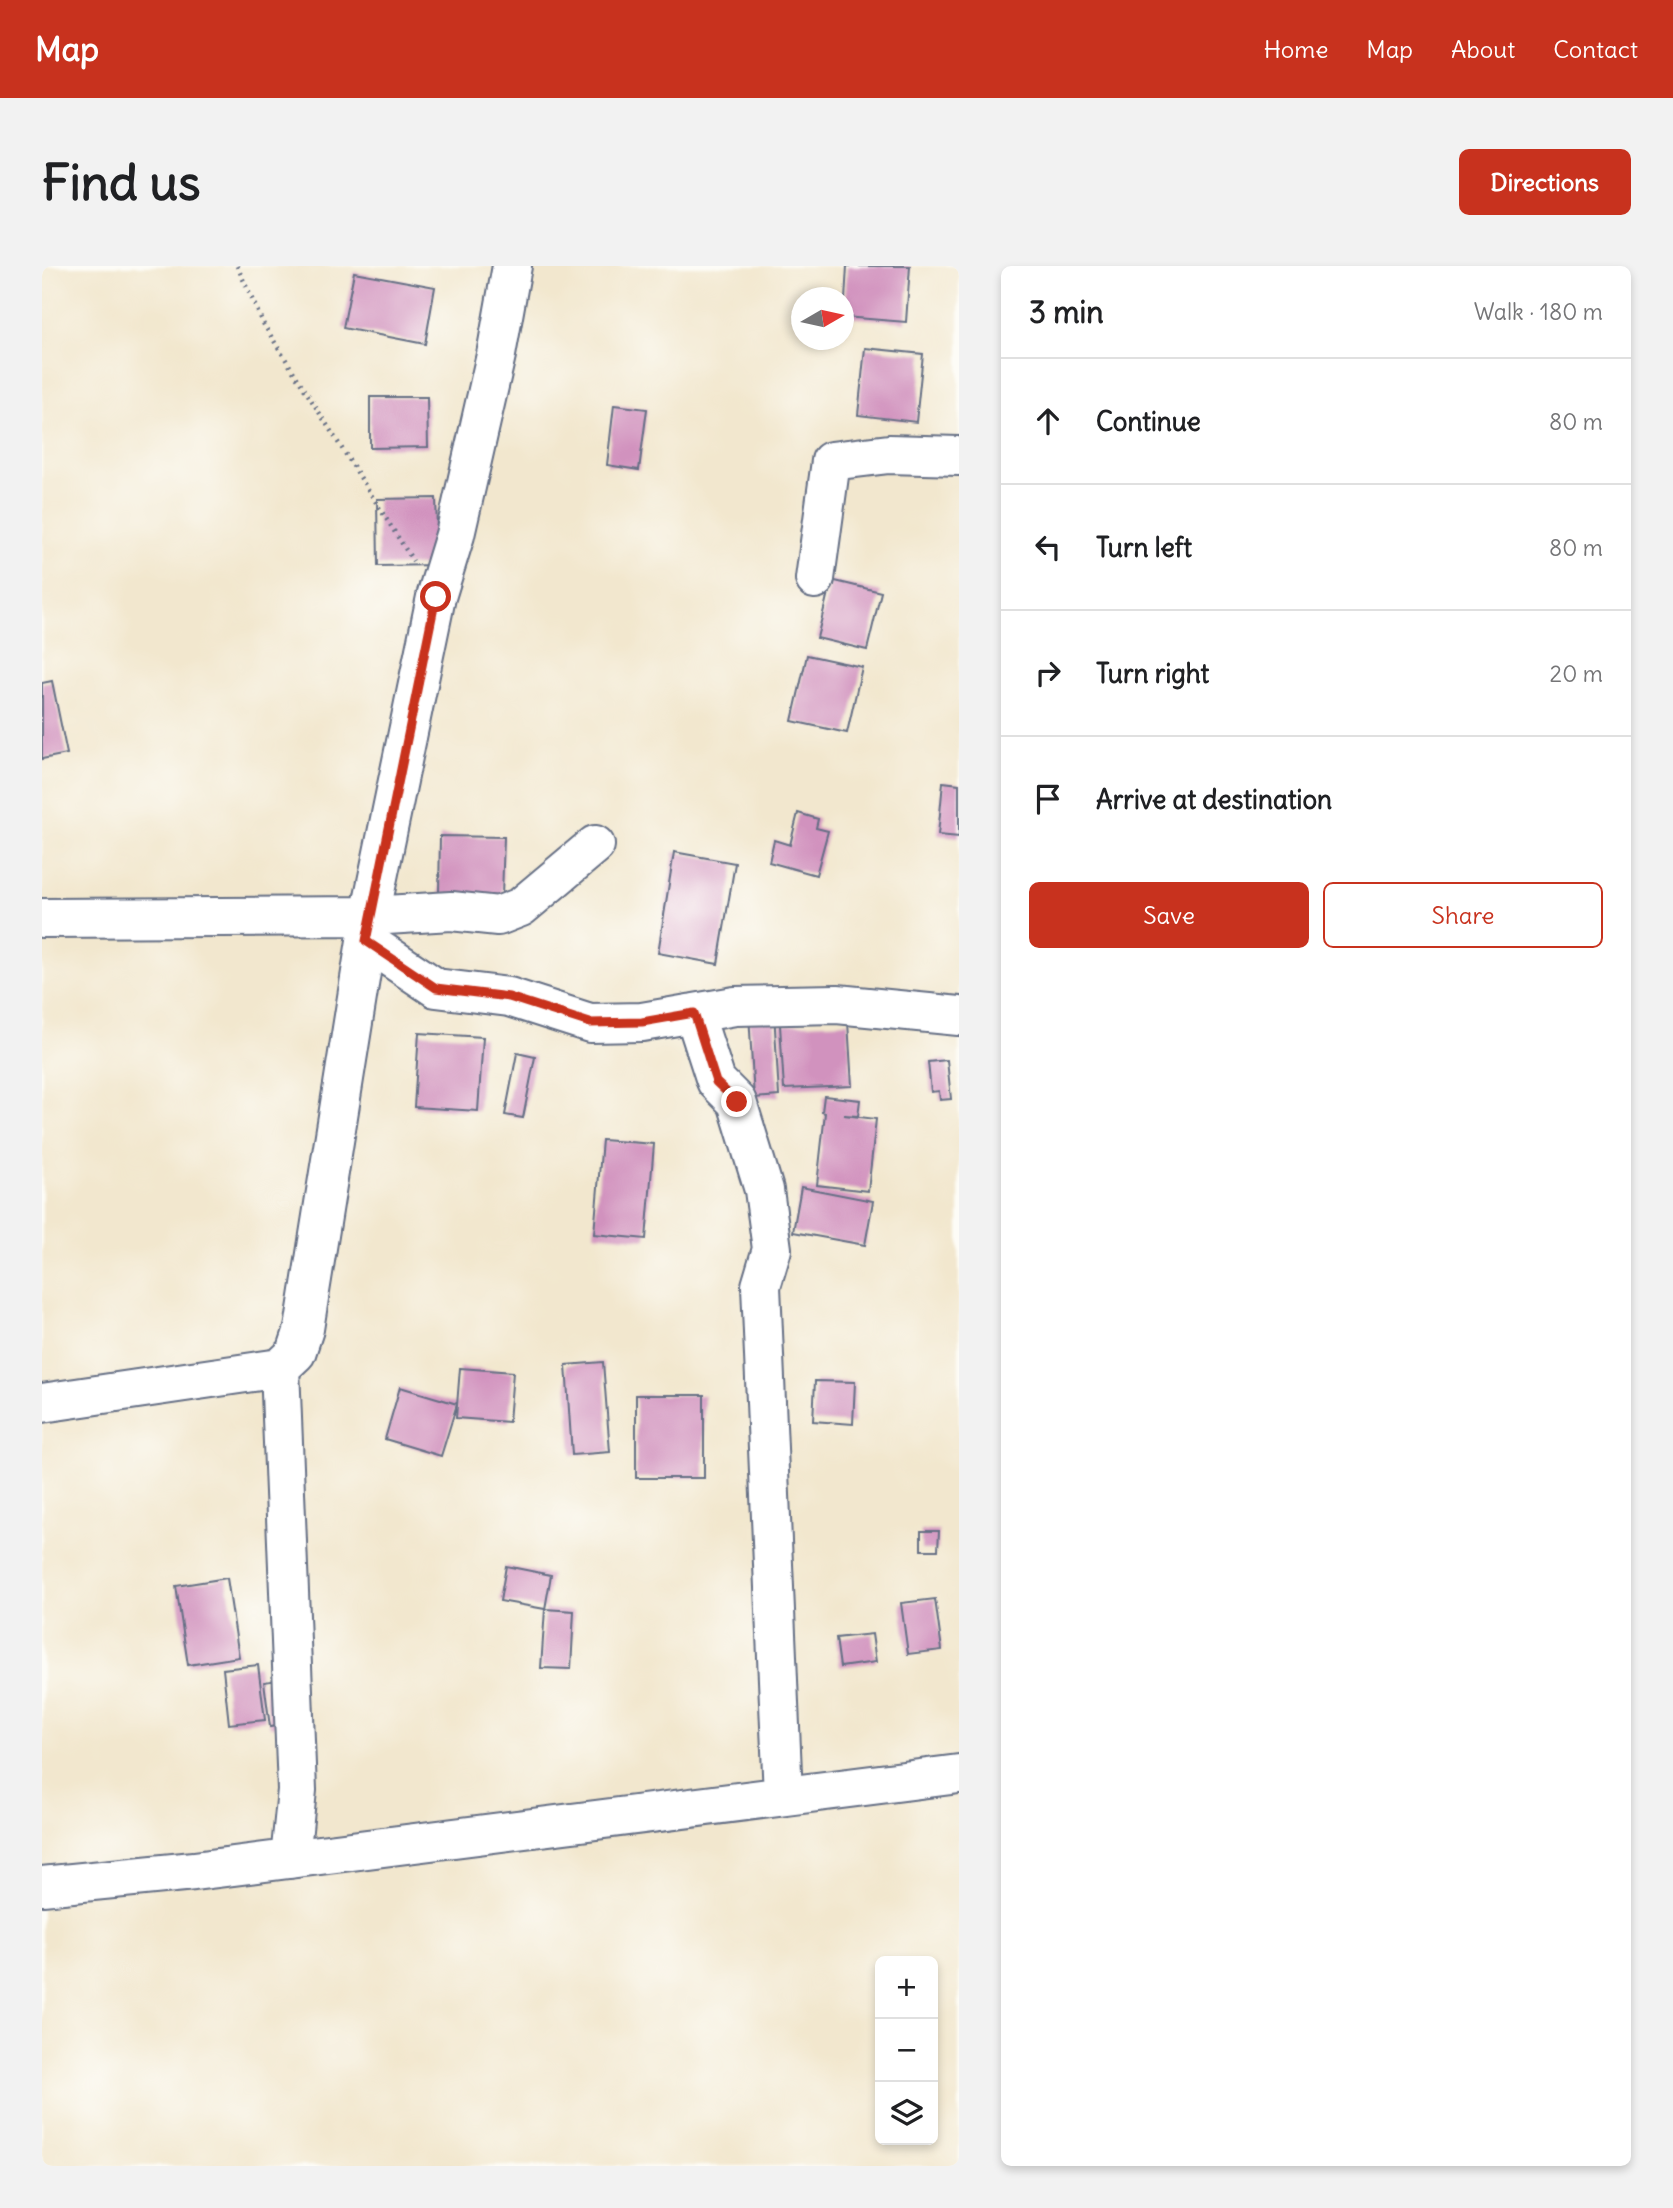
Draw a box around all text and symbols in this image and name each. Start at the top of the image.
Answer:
text: Map [35,28,99,70]
text: Home [1264,34,1328,64]
text: Map [1366,34,1413,64]
text: About [1451,34,1515,64]
text: Contact [1553,34,1638,64]
button: Directions [1459,149,1631,215]
text: Find us [42,152,200,213]
north arrow [791,287,854,350]
text: 3 min [1029,293,1104,331]
text: Walk · 180 m [1474,297,1603,326]
icon: ahead [1029,402,1067,440]
text: Continue [1096,405,1201,438]
text: 80 m [1549,407,1603,436]
icon: left [1029,528,1067,566]
text: Turn left [1096,531,1192,564]
text: 80 m [1549,533,1603,562]
route start [420,581,451,612]
icon: right [1029,654,1067,692]
text: Turn right [1096,657,1209,690]
text: 20 m [1550,659,1603,688]
icon: arrive [1029,780,1067,818]
text: Arrive at destination [1096,783,1332,816]
button: Save [1029,882,1309,948]
button: Share [1323,882,1603,948]
route end [721,1086,752,1117]
map controls [875,1956,938,2145]
button: + [875,1956,938,2019]
button: − [875,2019,938,2082]
button: layers [875,2082,938,2145]

